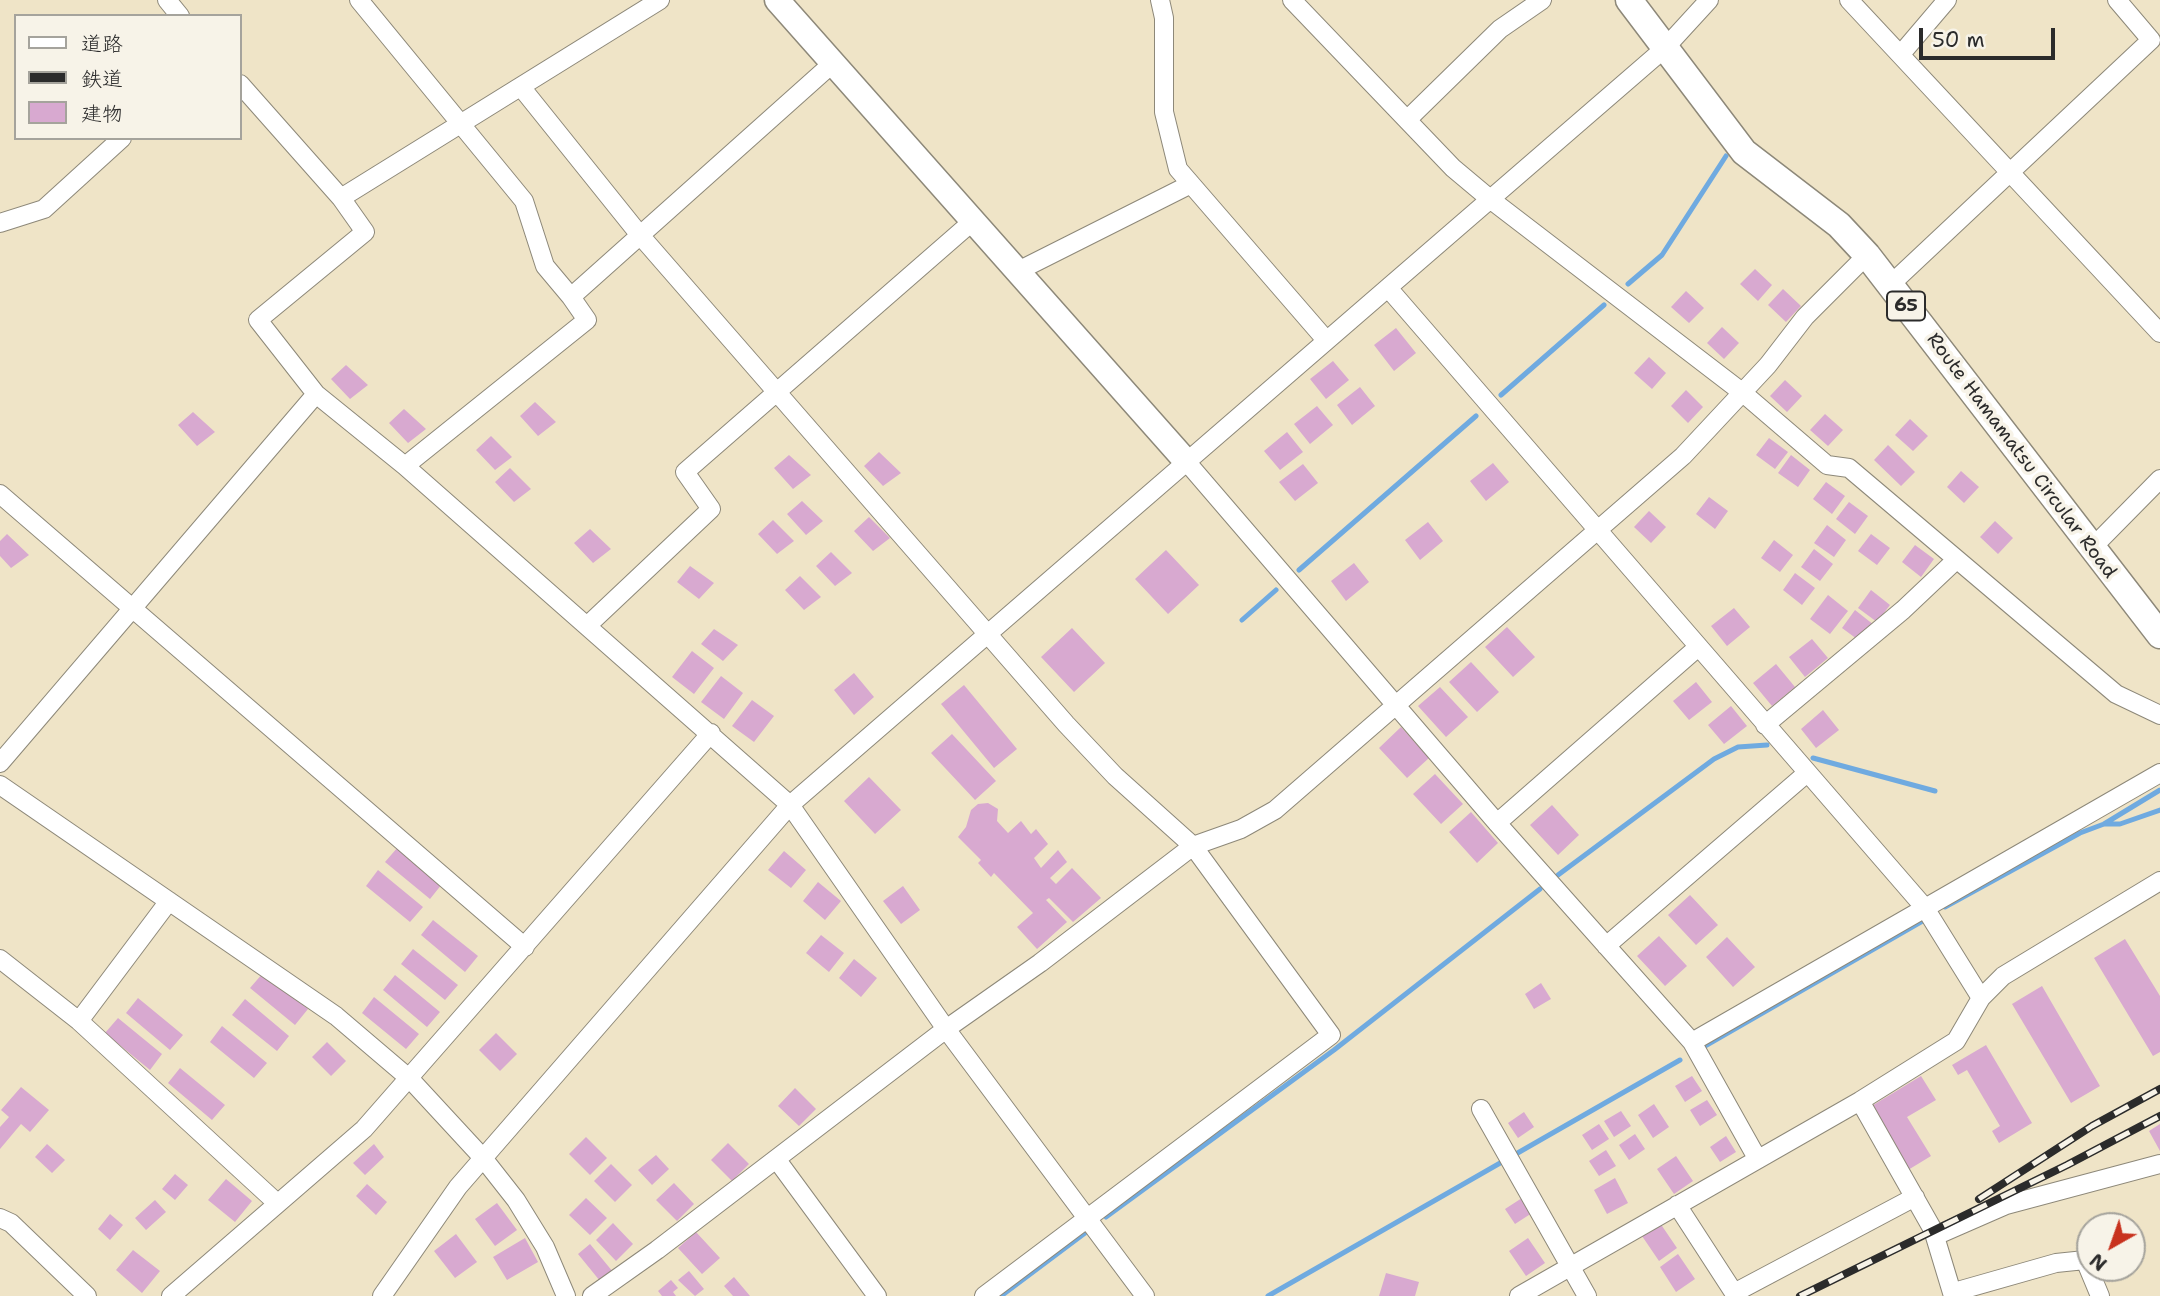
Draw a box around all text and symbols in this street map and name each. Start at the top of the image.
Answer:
legend [14,14,242,140]
scale bar [1922,14,2058,58]
text: 50 m [1932,26,1985,54]
text: 道路 [81,30,123,58]
text: 鉄道 [81,65,123,93]
text: 建物 [81,100,123,128]
road number: 65 [1887,292,1925,320]
street label: Route Hamamatsu Circular Road [1921,329,2121,583]
north arrow [2076,1212,2146,1282]
text: N [2085,1248,2112,1276]

